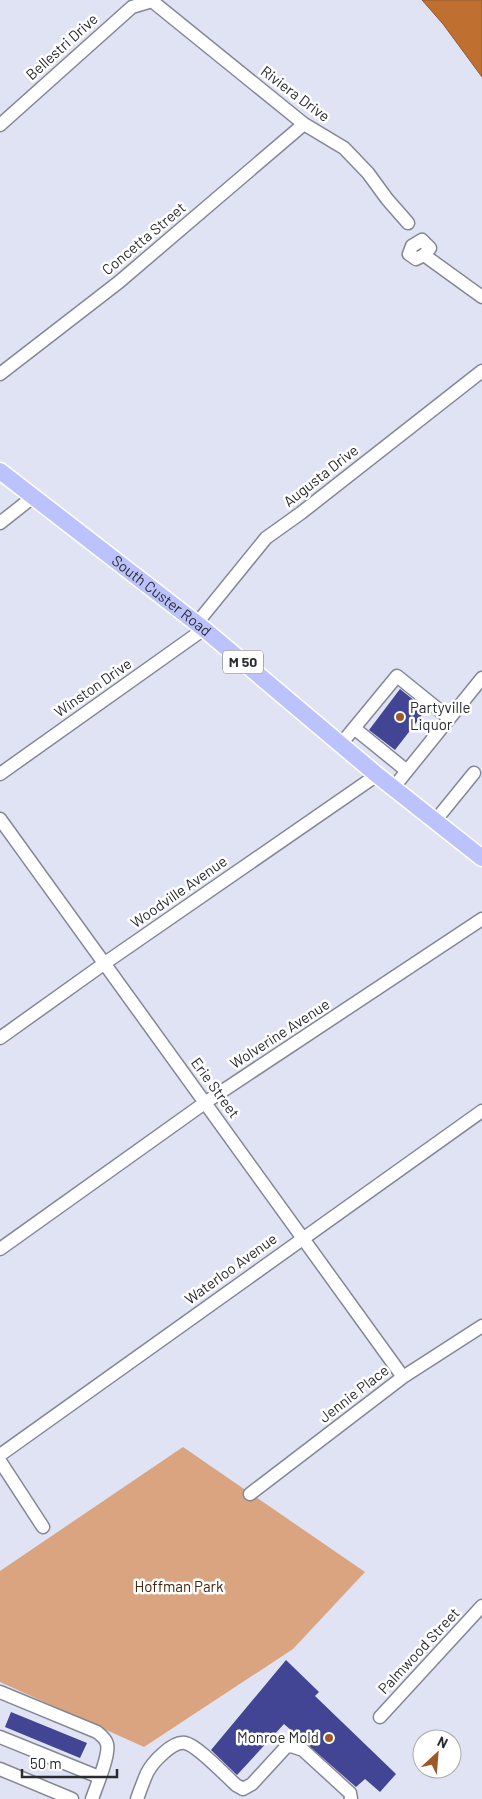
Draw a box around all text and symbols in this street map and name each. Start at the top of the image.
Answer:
street label: Bellestri Drive [22,9,101,83]
street label: Riviera Drive [258,61,334,125]
street label: Concetta Street [98,198,189,278]
street label: Augusta Drive [279,440,361,510]
street label: South Custer Road [109,551,215,639]
road number: M 50 [223,650,263,674]
street label: Winston Drive [50,654,135,720]
place label: Partyville Liquor [410,698,470,733]
marker: Partyville Liquor [394,711,406,723]
street label: Woodville Avenue [127,851,230,931]
street label: Wolverine Avenue [226,994,333,1072]
street label: Erie Street [188,1054,244,1121]
street label: Waterloo Avenue [181,1229,280,1308]
street label: Jennie Place [315,1360,392,1426]
park label: Hoffman Park [134,1577,224,1595]
street label: Palmwood Street [374,1603,463,1697]
place label: Monroe Mold [237,1728,319,1746]
north arrow [412,1729,462,1779]
marker: Monroe Mold [323,1732,335,1744]
text: N [435,1732,451,1752]
scale bar [22,1746,118,1778]
text: 50 m [30,1754,62,1772]

